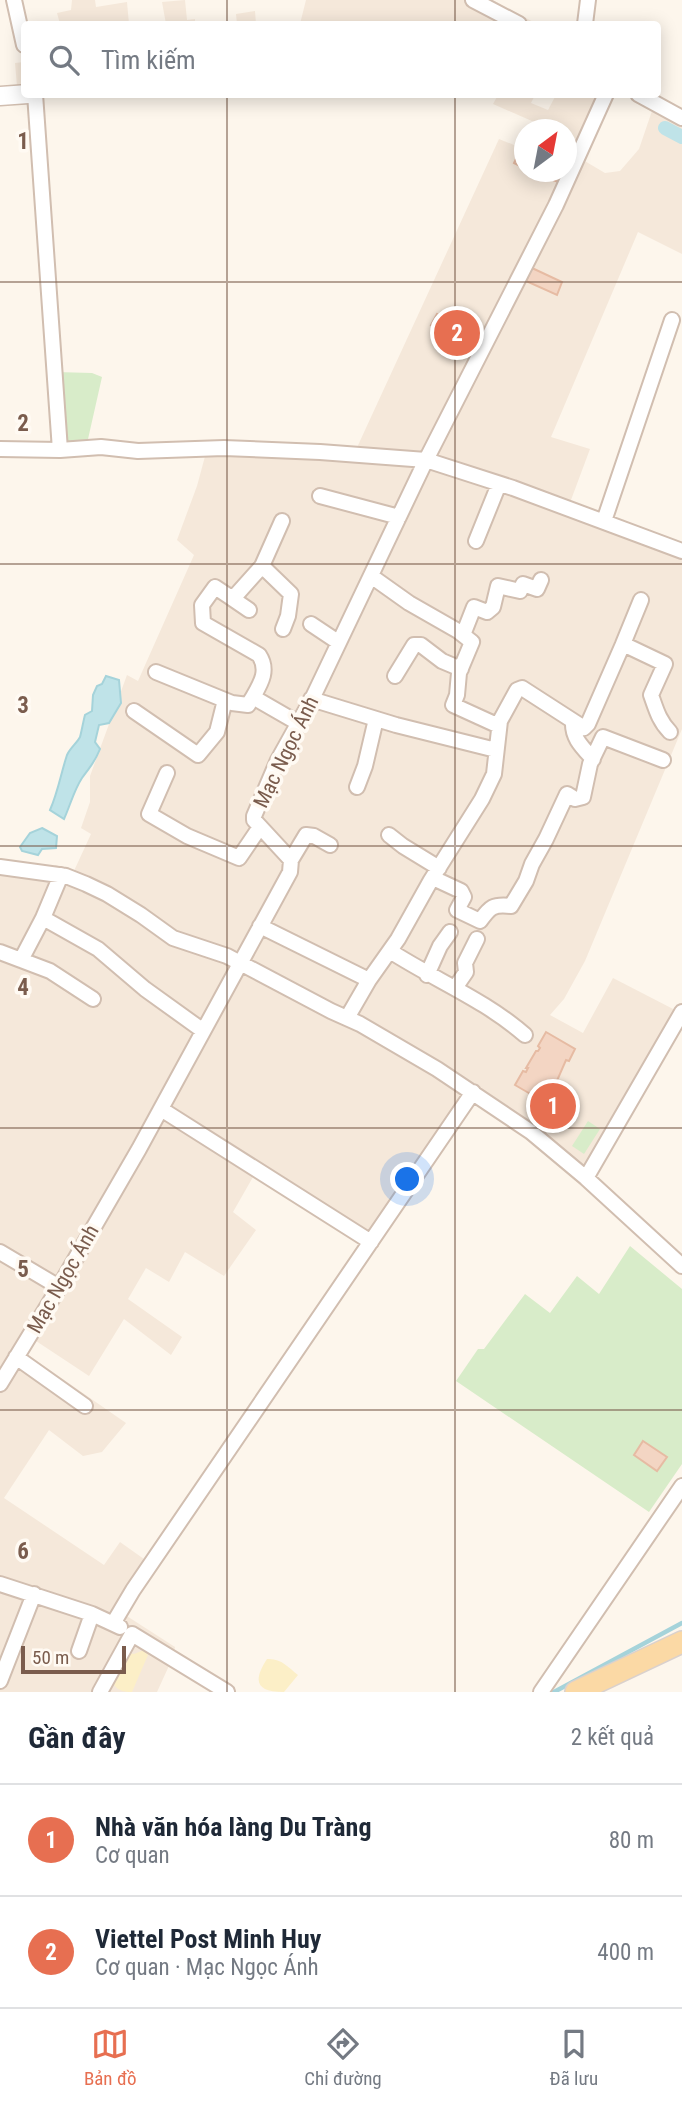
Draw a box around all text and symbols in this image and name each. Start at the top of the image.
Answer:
search box [21,21,661,98]
icon: search [45,41,83,79]
text: Tìm kiếm [101,45,196,75]
north arrow [514,119,577,182]
text: 1 [17,128,29,155]
pin: 2 [434,307,480,359]
text: 2 [17,410,29,437]
text: 3 [17,692,29,719]
street label: Mạc Ngọc Ánh [249,692,323,812]
text: 4 [17,974,29,1001]
pin: 1 [530,1080,576,1132]
your location [390,1162,424,1196]
street label: Mạc Ngọc Ánh [22,1220,104,1338]
text: 5 [17,1256,29,1283]
text: 6 [17,1538,29,1565]
scale bar [21,1643,126,1675]
text: 50 m [32,1646,69,1669]
text: Gần đây [28,1720,126,1755]
text: 2 kết quả [571,1724,654,1751]
text: Nhà văn hóa làng Du Tràng [95,1812,371,1842]
text: 1 [45,1827,57,1854]
text: 80 m [609,1827,654,1854]
text: Cơ quan [95,1842,170,1869]
text: Viettel Post Minh Huy [95,1924,321,1954]
text: 2 [45,1939,57,1966]
text: 400 m [597,1939,654,1966]
text: Cơ quan · Mạc Ngọc Ánh [95,1954,319,1981]
tab: Bản đồ [84,2025,137,2090]
tab: Chỉ đường [304,2025,382,2090]
tab: Đã lưu [550,2025,598,2090]

